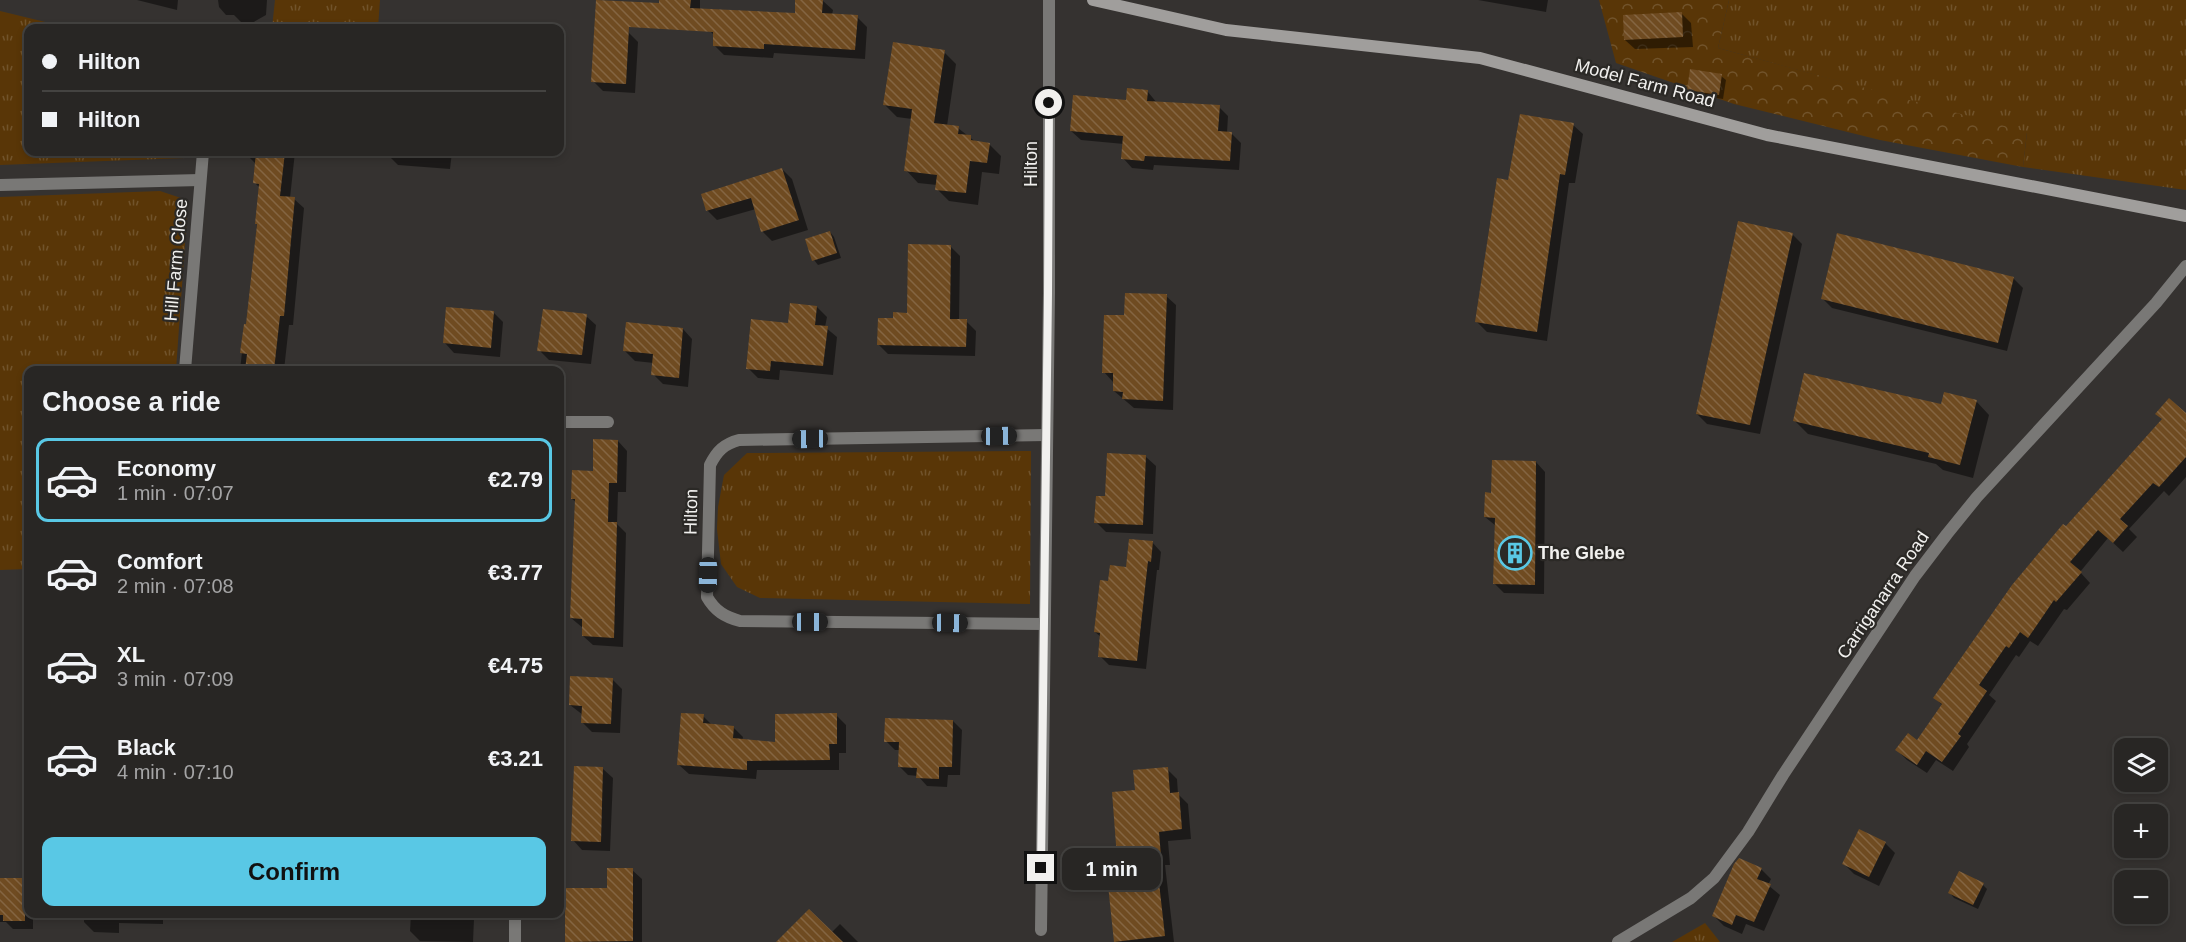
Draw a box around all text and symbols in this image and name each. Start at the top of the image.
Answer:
text: Hilton [78,49,140,74]
street label: Model Farm Road [1573,55,1717,111]
route start [1035,89,1062,116]
text: Hilton [78,107,140,132]
street label: Hilton [1021,141,1041,187]
street label: Hill Farm Close [161,198,191,322]
text: Choose a ride [42,387,221,417]
car [981,427,1017,445]
car [792,430,828,448]
icon: car [45,453,99,507]
text: Economy [117,456,216,481]
text: €2.79 [488,467,543,492]
text: 1 min · 07:07 [117,482,234,504]
street label: Hilton [681,489,701,535]
street label: Carriganarra Road [1833,528,1933,662]
building icon: The Glebe [1497,535,1533,571]
place label: The Glebe [1538,543,1625,563]
icon: car [45,546,99,600]
text: Comfort [117,549,203,574]
car [699,557,717,593]
text: €3.77 [488,560,543,585]
text: 2 min · 07:08 [117,575,234,597]
car [792,613,828,631]
car [932,614,968,632]
icon: car [45,639,99,693]
text: XL [117,642,145,667]
text: €4.75 [488,653,543,678]
text: 3 min · 07:09 [117,668,234,690]
icon: car [45,732,99,786]
text: Black [117,735,176,760]
map controls [2114,738,2168,924]
button: layers [2114,738,2168,792]
text: €3.21 [488,746,543,771]
text: 4 min · 07:10 [117,761,234,783]
button: + [2114,804,2168,858]
button: Confirm [42,837,546,906]
callout: 1 min [1062,847,1161,889]
route end [1027,854,1054,881]
text: 1 min [1085,858,1138,880]
button: − [2114,870,2168,924]

